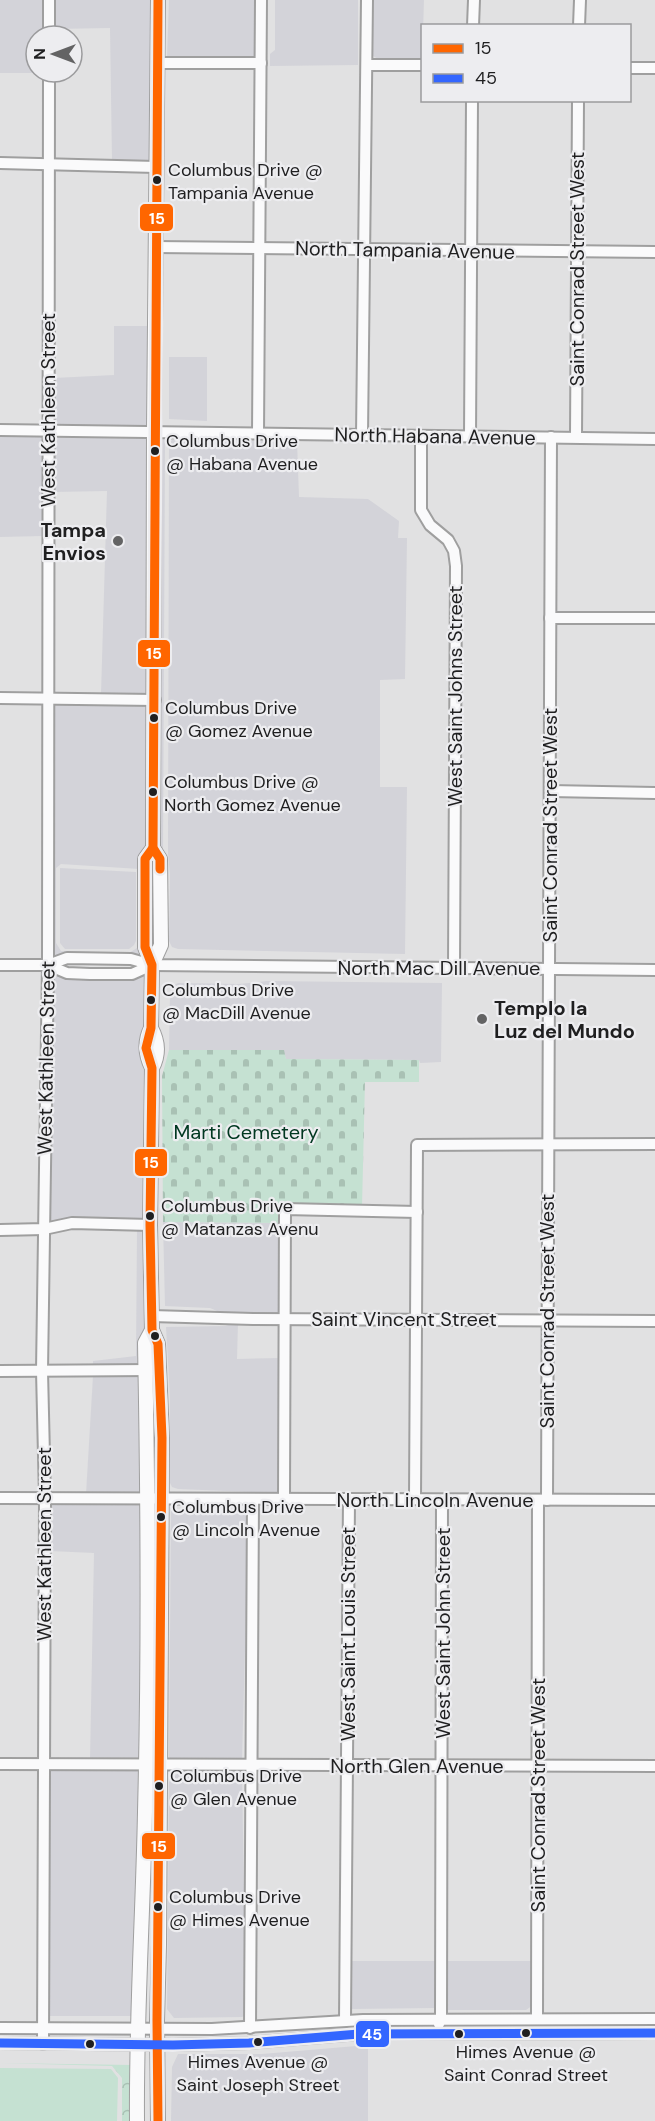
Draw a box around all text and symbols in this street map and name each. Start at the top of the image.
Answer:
north arrow [24,24,84,84]
legend [421,24,631,102]
text: 15 [475,36,492,60]
text: N [29,48,50,60]
text: 45 [475,66,497,90]
street label: Saint Conrad Street West [564,151,590,386]
place label: Columbus Drive @ Tampania Avenue [168,158,323,205]
marker: Columbus Drive @ Tampania Avenue [151,174,163,186]
line badge: 15 [139,203,174,232]
text: 15 [149,208,165,229]
street label: North Tampania Avenue [295,235,515,265]
street label: West Kathleen Street [35,313,61,507]
street label: North Habana Avenue [334,421,536,451]
place label: Columbus Drive @ Habana Avenue [166,429,318,476]
marker: Columbus Drive @ Habana Avenue [149,445,161,457]
place label: Tampa Envios [40,517,106,566]
marker: Tampa Envios [111,534,125,548]
street label: West Saint Johns Street [442,585,468,807]
line badge: 15 [137,639,171,668]
text: 15 [146,643,162,664]
place label: Columbus Drive @ Gomez Avenue [165,696,313,743]
street label: Saint Conrad Street West [537,707,563,942]
marker: Columbus Drive @ Gomez Avenue [148,712,160,724]
place label: Columbus Drive @ North Gomez Avenue [164,770,341,817]
marker: Columbus Drive @ North Gomez Avenue [147,786,159,798]
street label: North Mac Dill Avenue [338,955,540,981]
street label: West Kathleen Street [31,960,61,1155]
place label: Columbus Drive @ MacDill Avenue [162,978,311,1025]
marker: Columbus Drive @ MacDill Avenue [145,994,157,1006]
place label: Templo la Luz del Mundo [494,995,635,1044]
marker: Templo la Luz del Mundo [475,1012,489,1026]
park label: Marti Cemetery [173,1119,319,1145]
line badge: 15 [134,1148,168,1177]
text: 15 [143,1152,159,1173]
street label: Saint Conrad Street West [534,1193,560,1428]
place label: Columbus Drive @ Matanzas Avenu [161,1194,319,1241]
marker: Columbus Drive @ Matanzas Avenu [144,1210,156,1222]
street label: Saint Vincent Street [311,1306,497,1332]
unlabelled marker [149,1330,161,1342]
street label: West Kathleen Street [31,1447,57,1641]
street label: North Lincoln Avenue [336,1487,534,1513]
place label: Columbus Drive @ Lincoln Avenue [172,1495,320,1542]
marker: Columbus Drive @ Lincoln Avenue [155,1511,167,1523]
street label: West Saint Louis Street [335,1527,361,1741]
street label: West Saint John Street [430,1527,456,1739]
street label: Saint Conrad Street West [525,1677,551,1912]
street label: North Glen Avenue [330,1753,504,1779]
place label: Columbus Drive @ Glen Avenue [170,1764,302,1811]
marker: Columbus Drive @ Glen Avenue [153,1780,165,1792]
line badge: 15 [141,1832,176,1860]
text: 15 [151,1836,167,1857]
place label: Columbus Drive @ Himes Avenue [169,1885,310,1932]
marker: Columbus Drive @ Himes Avenue [152,1901,164,1913]
line badge: 45 [355,2020,390,2048]
text: 45 [362,2024,382,2045]
marker: Himes Avenue @ Saint Conrad Street [520,2027,532,2039]
unlabelled marker [453,2028,465,2040]
marker: Himes Avenue @ Saint Joseph Street [252,2036,264,2048]
unlabelled marker [84,2038,96,2050]
place label: Himes Avenue @ Saint Conrad Street [444,2040,608,2087]
place label: Himes Avenue @ Saint Joseph Street [176,2050,340,2097]

